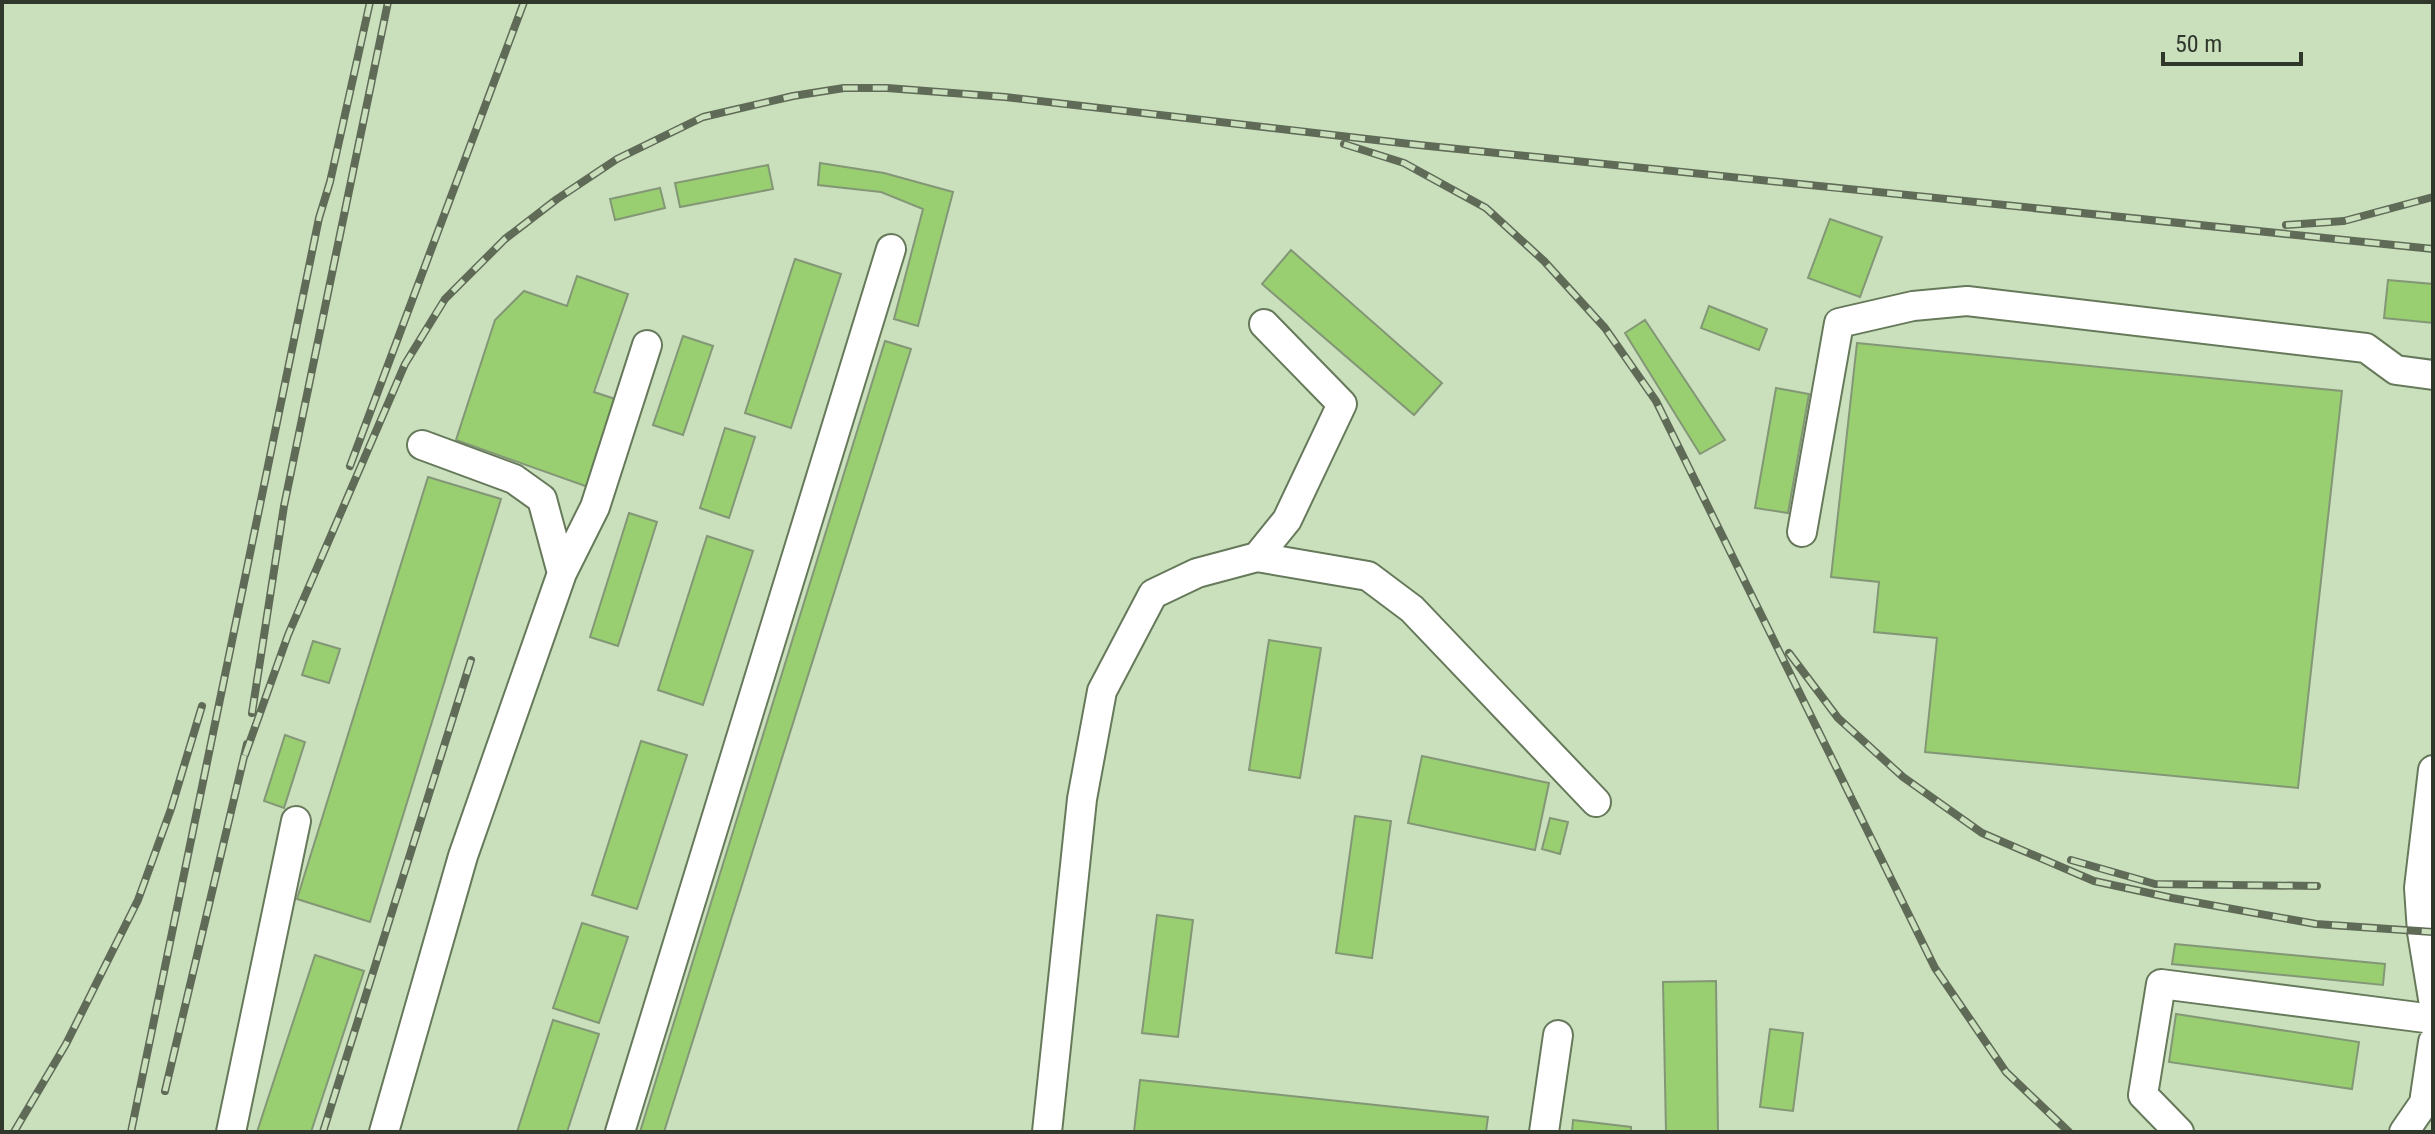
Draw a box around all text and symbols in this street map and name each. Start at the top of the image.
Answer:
scale bar [2163,16,2301,66]
text: 50 m [2175,30,2222,58]

